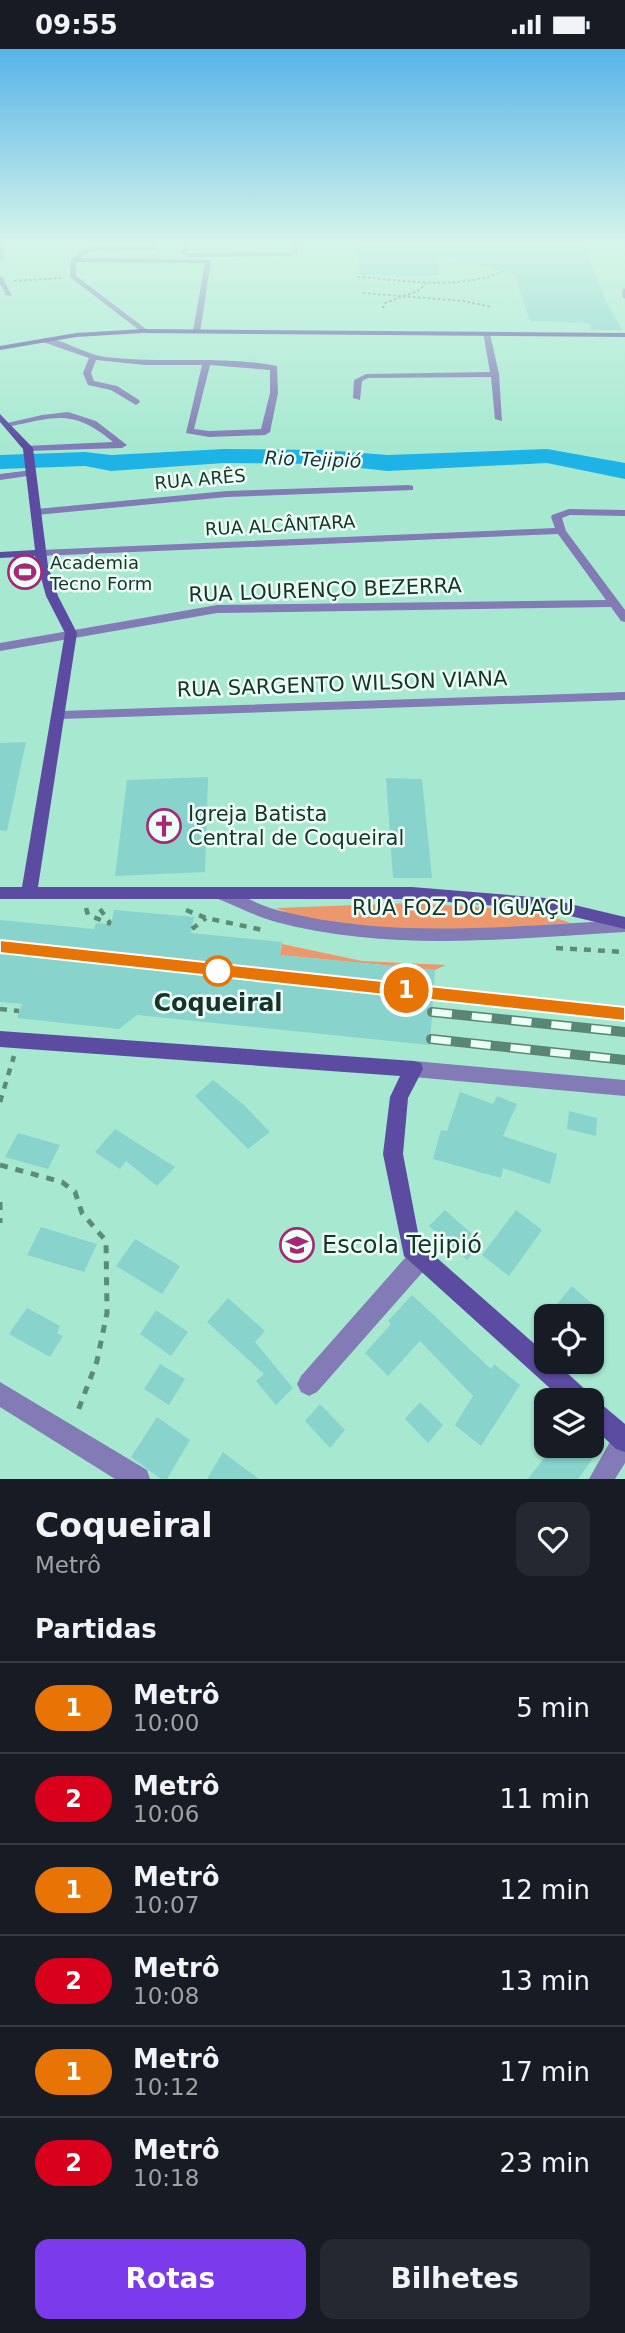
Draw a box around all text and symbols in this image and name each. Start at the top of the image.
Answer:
text: 09:55 [35,10,118,40]
water label: Rio Tejipió [264,446,362,472]
street label: RUA ARÊS [154,465,246,493]
street label: RUA ALCÂNTARA [204,511,356,539]
place label: Academia Tecno Form [49,552,152,594]
sports icon: Academia Tecno Form [6,553,44,591]
street label: RUA LOURENÇO BEZERRA [188,573,463,607]
street label: RUA SARGENTO WILSON VIANA [176,666,508,702]
place label: Igreja Batista Central de Coqueiral [188,802,404,850]
church icon: Igreja Batista Central de Coqueiral [145,807,183,845]
street label: RUA FOZ DO IGUAÇU [352,896,574,920]
marker: Coqueiral [203,956,233,986]
line badge: 1 [383,967,429,1013]
text: 1 [398,976,414,1004]
place label: Coqueiral [153,989,283,1017]
school or university icon: Escola Tejipió [278,1226,316,1264]
place label: Escola Tejipió [322,1231,482,1259]
map controls [534,1304,604,1458]
button: locate [534,1304,604,1374]
button: layers [534,1388,604,1458]
button: heart [516,1502,590,1576]
text: Coqueiral [35,1506,213,1545]
text: Metrô [35,1552,101,1578]
text: Partidas [35,1614,157,1644]
text: Metrô [133,1680,220,1710]
text: 5 min [516,1693,590,1723]
text: 1 [65,1694,82,1722]
text: 10:00 [133,1710,199,1736]
text: Metrô [133,1771,220,1801]
text: 11 min [500,1784,590,1814]
text: 2 [65,1785,82,1813]
text: 10:06 [133,1801,199,1827]
text: Metrô [133,1862,220,1892]
text: 12 min [500,1875,590,1905]
text: 1 [65,1876,82,1904]
text: 10:07 [133,1892,199,1918]
text: Metrô [133,1953,220,1983]
text: 13 min [500,1966,590,1996]
text: 2 [65,1967,82,1995]
text: 10:08 [133,1983,199,2009]
text: Metrô [133,2044,220,2074]
text: 17 min [500,2057,590,2087]
text: 1 [65,2058,82,2086]
text: 10:12 [133,2074,199,2100]
text: Metrô [133,2135,220,2165]
text: 23 min [500,2148,590,2178]
text: 2 [65,2149,82,2177]
text: 10:18 [133,2165,199,2191]
button: Rotas [35,2239,306,2319]
button: Bilhetes [320,2239,590,2319]

